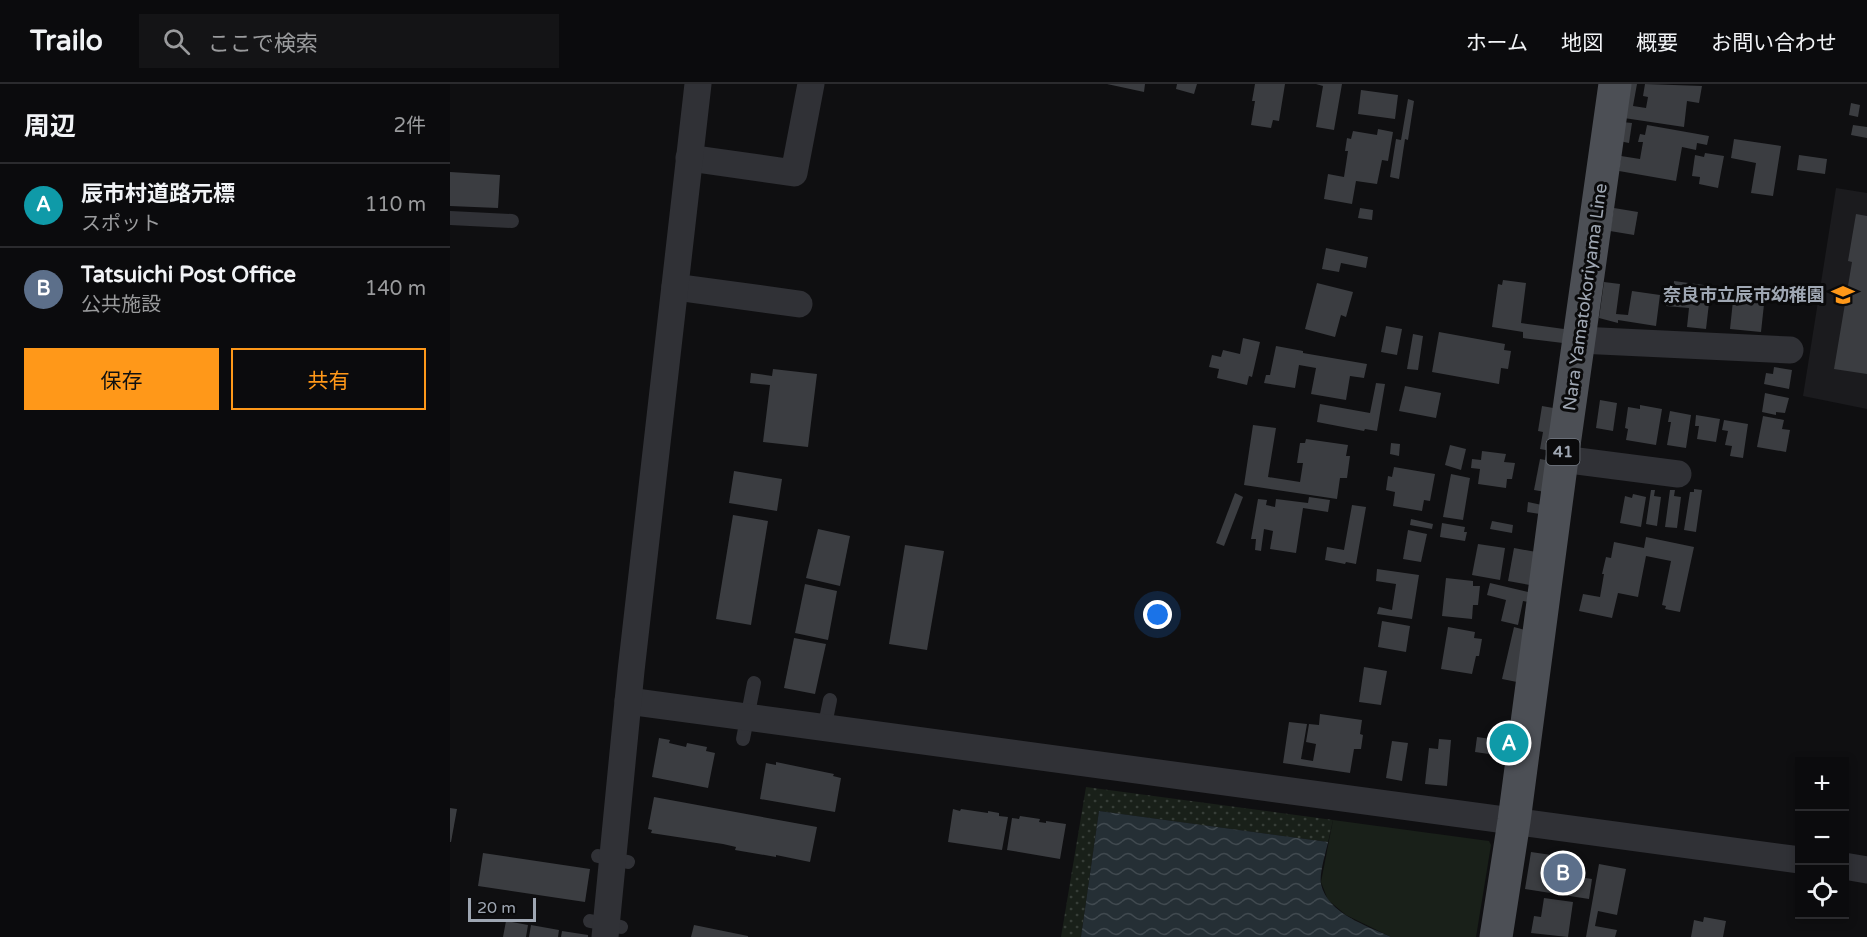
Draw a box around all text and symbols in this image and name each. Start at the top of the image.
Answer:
search box [139,14,559,68]
text: Trailo [30,24,103,58]
icon: search [160,25,193,58]
text: ここで検索 [208,31,318,57]
text: ホーム [1466,31,1528,56]
text: 地図 [1561,31,1603,56]
text: 概要 [1636,31,1678,56]
text: お問い合わせ [1711,31,1837,56]
text: 周辺 [24,111,76,142]
text: 2件 [393,114,426,138]
text: 辰市村道路元標 [81,181,235,207]
street label: Nara Yamatokoriyama Line [1558,182,1612,412]
text: A [36,193,51,217]
text: 110 m [365,193,426,217]
text: スポット [81,212,161,236]
text: Tatsuichi Post Office [81,262,296,288]
text: B [37,277,50,301]
text: 140 m [365,277,426,301]
school or university icon: 奈良市立辰市幼稚園 [1830,282,1856,308]
place label: 奈良市立辰市幼稚園 [1663,284,1825,306]
text: 公共施設 [81,293,161,317]
button: 保存 [24,348,219,410]
button: 共有 [231,348,426,410]
road number: 41 [1546,439,1580,465]
your location [1143,600,1172,629]
pin: A [1490,720,1528,766]
map controls [1795,757,1849,919]
button: + [1795,757,1849,811]
button: − [1795,811,1849,865]
pin: B [1544,850,1582,896]
button: locate [1795,865,1849,919]
scale bar [468,895,536,922]
text: 20 m [477,898,516,918]

